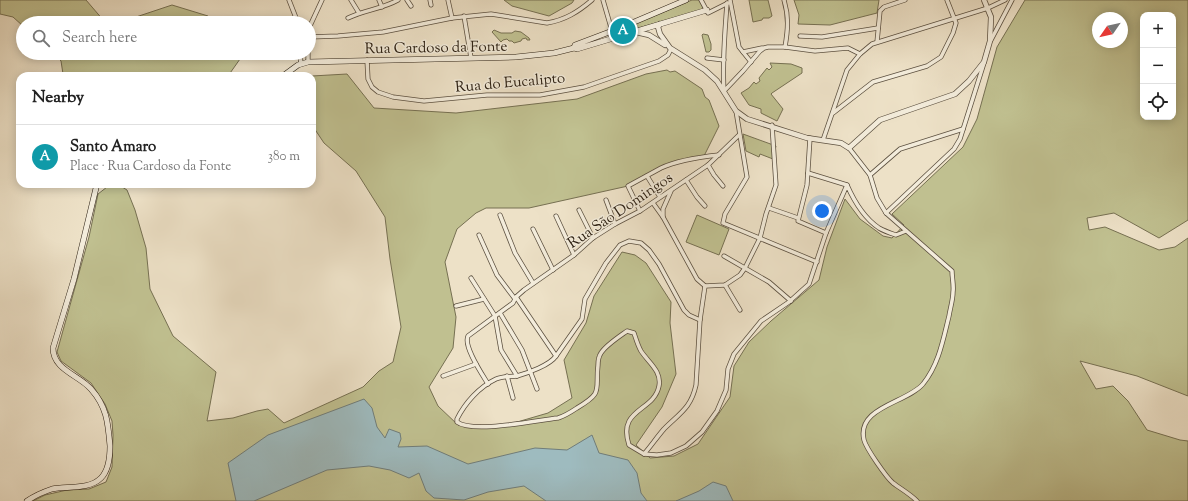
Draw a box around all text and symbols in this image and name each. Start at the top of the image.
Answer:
north arrow [1092,12,1128,48]
map controls [1140,12,1176,120]
button: + [1140,12,1176,48]
search box [16,16,316,60]
pin: A [610,16,636,46]
icon: search [30,27,52,49]
text: Search here [62,28,137,49]
street label: Rua Cardoso da Fonte [364,37,508,60]
button: − [1140,48,1176,84]
street label: Rua do Eucalipto [454,68,566,99]
button: locate [1140,84,1176,120]
text: Nearby [32,86,84,110]
text: Santo Amaro [70,137,156,158]
text: A [40,148,50,166]
text: 380 m [268,148,300,166]
text: Place · Rua Cardoso da Fonte [70,158,231,176]
street label: Rua São Domingos [564,168,678,254]
your location [812,201,832,221]

